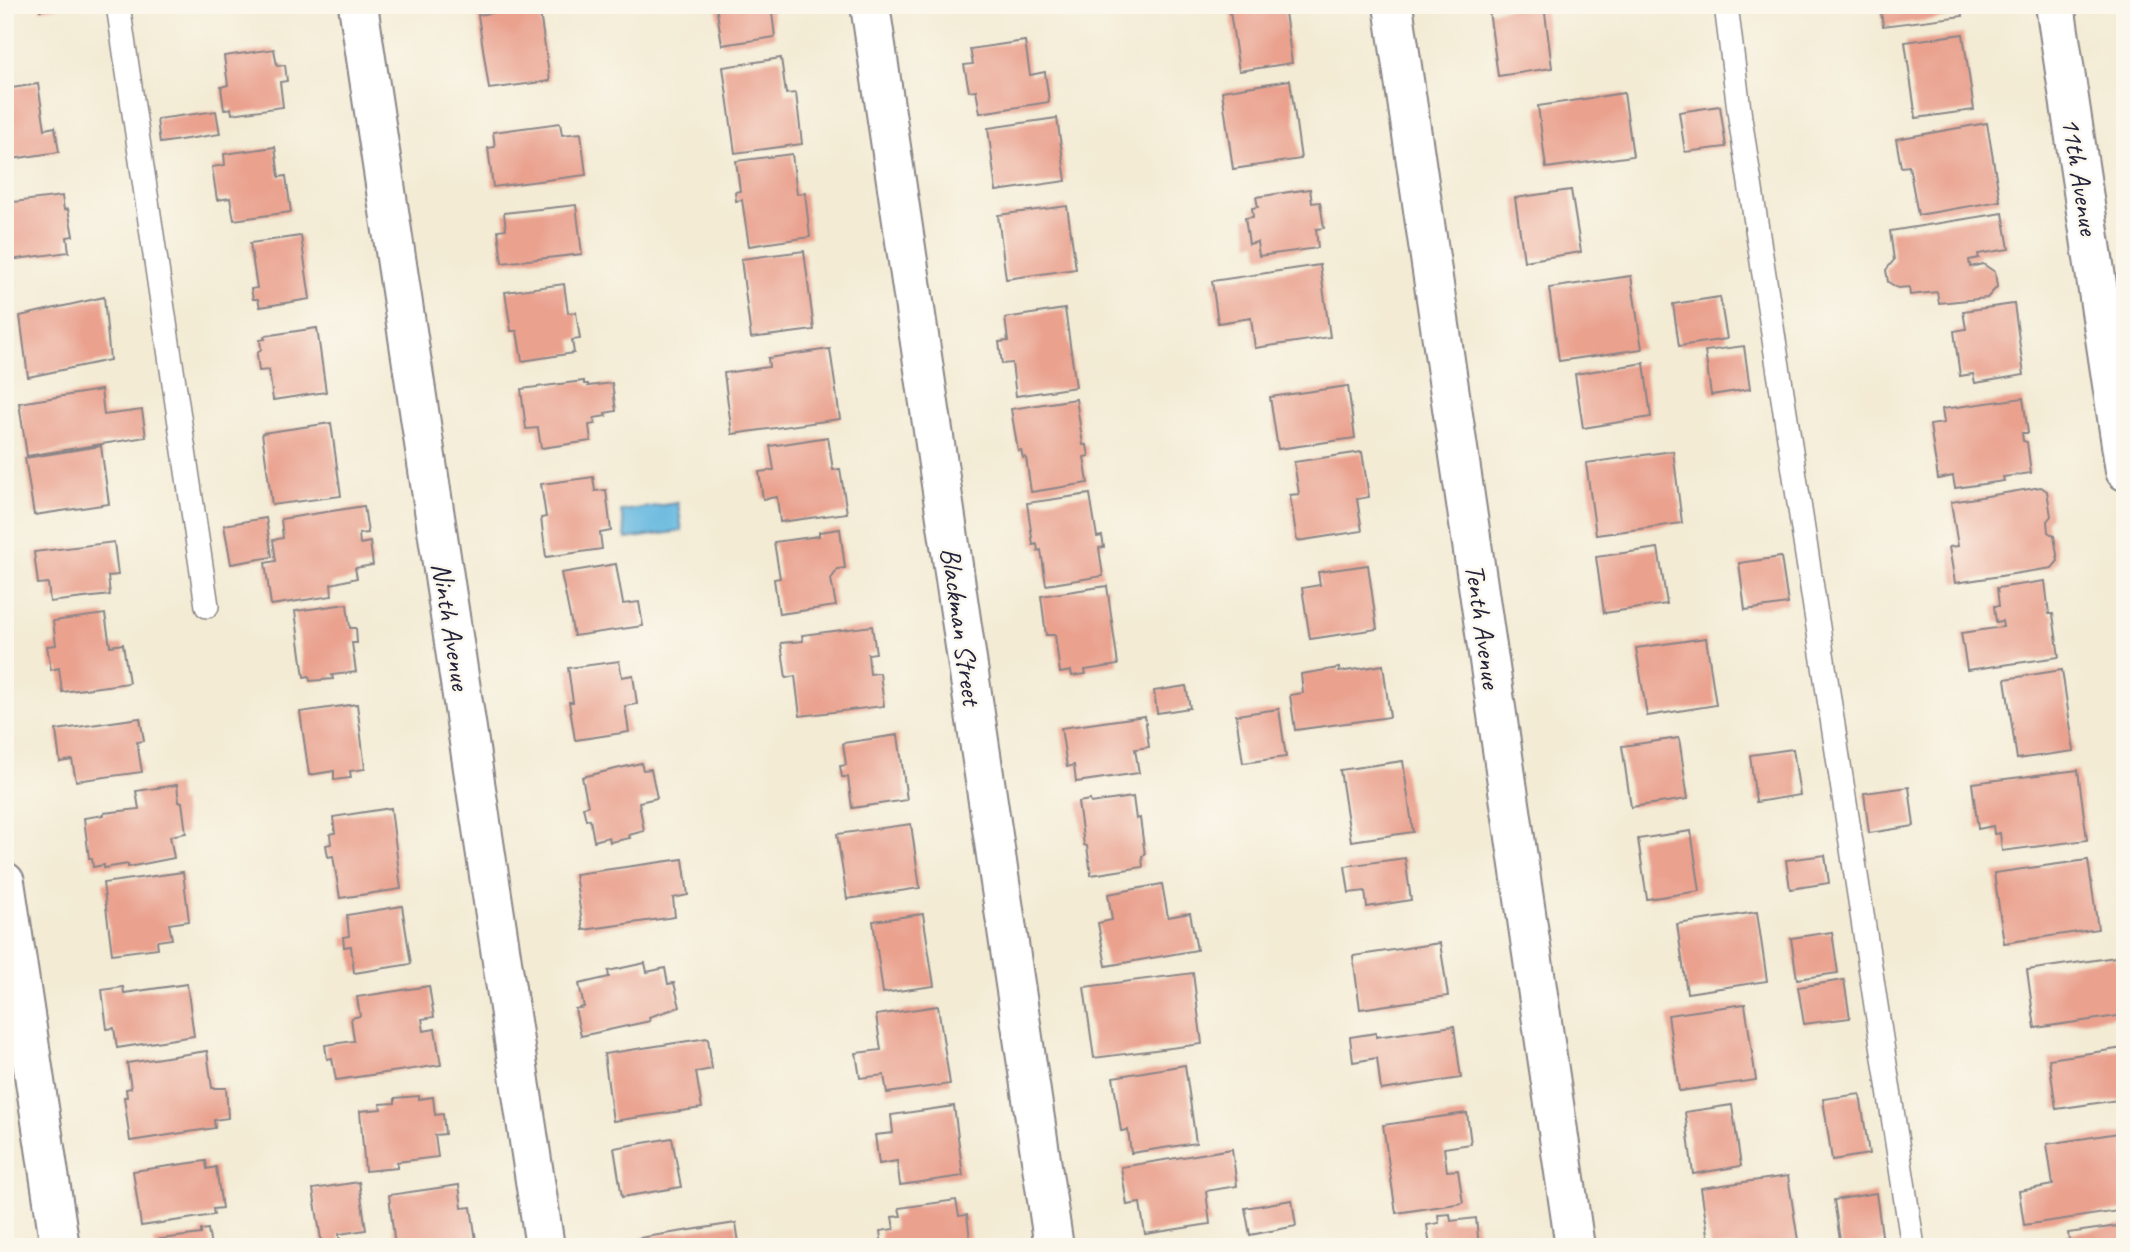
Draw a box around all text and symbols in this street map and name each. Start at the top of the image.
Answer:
street label: 11th Avenue [2054,115,2107,239]
street label: Blackman Street [933,545,990,710]
street label: Ninth Avenue [424,560,479,694]
street label: Tenth Avenue [1457,562,1510,692]

